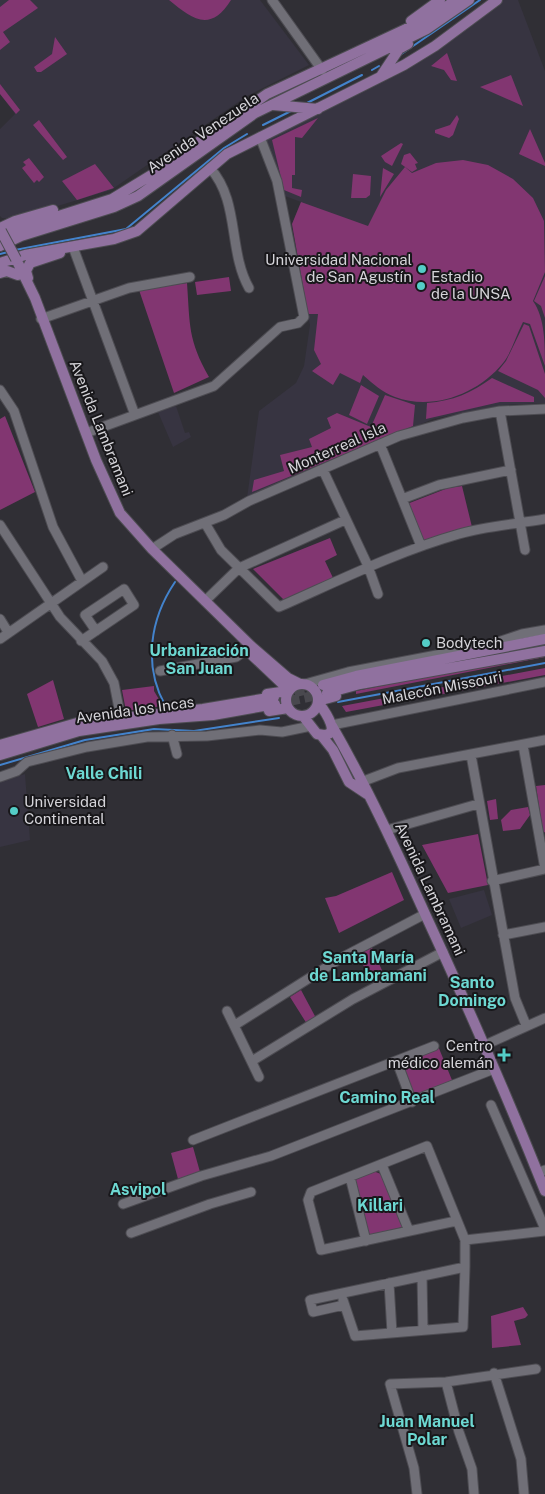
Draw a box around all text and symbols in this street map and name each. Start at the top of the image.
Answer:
street label: Avenida Venezuela [144,89,262,176]
place label: Universidad Nacional de San Agustín [265,251,412,285]
marker: Universidad Nacional de San Agustín [416,263,428,275]
place label: Estadio de la UNSA [431,268,511,302]
marker: Estadio de la UNSA [415,280,427,292]
street label: Avenida Lambramani [66,357,137,498]
street label: Monterreal Isla [285,418,388,477]
place label: Bodytech [436,634,502,651]
marker: Bodytech [420,637,432,649]
district label: Urbanización San Juan [149,641,249,678]
street label: Malecón Missouri [380,668,503,707]
street label: Avenida los Incas [75,693,195,726]
district label: Valle Chili [66,764,142,783]
place label: Universidad Continental [24,793,106,827]
marker: Universidad Continental [8,805,20,817]
street label: Avenida Lambramani [392,819,469,958]
district label: Santa María de Lambramani [309,948,427,985]
district label: Santo Domingo [438,973,506,1010]
place label: Centro médico alemán [388,1037,493,1071]
marker: Centro médico alemán [497,1048,511,1062]
district label: Camino Real [339,1088,435,1107]
district label: Asvipol [110,1180,166,1199]
district label: Killari [357,1196,403,1215]
district label: Juan Manuel Polar [379,1412,475,1449]

